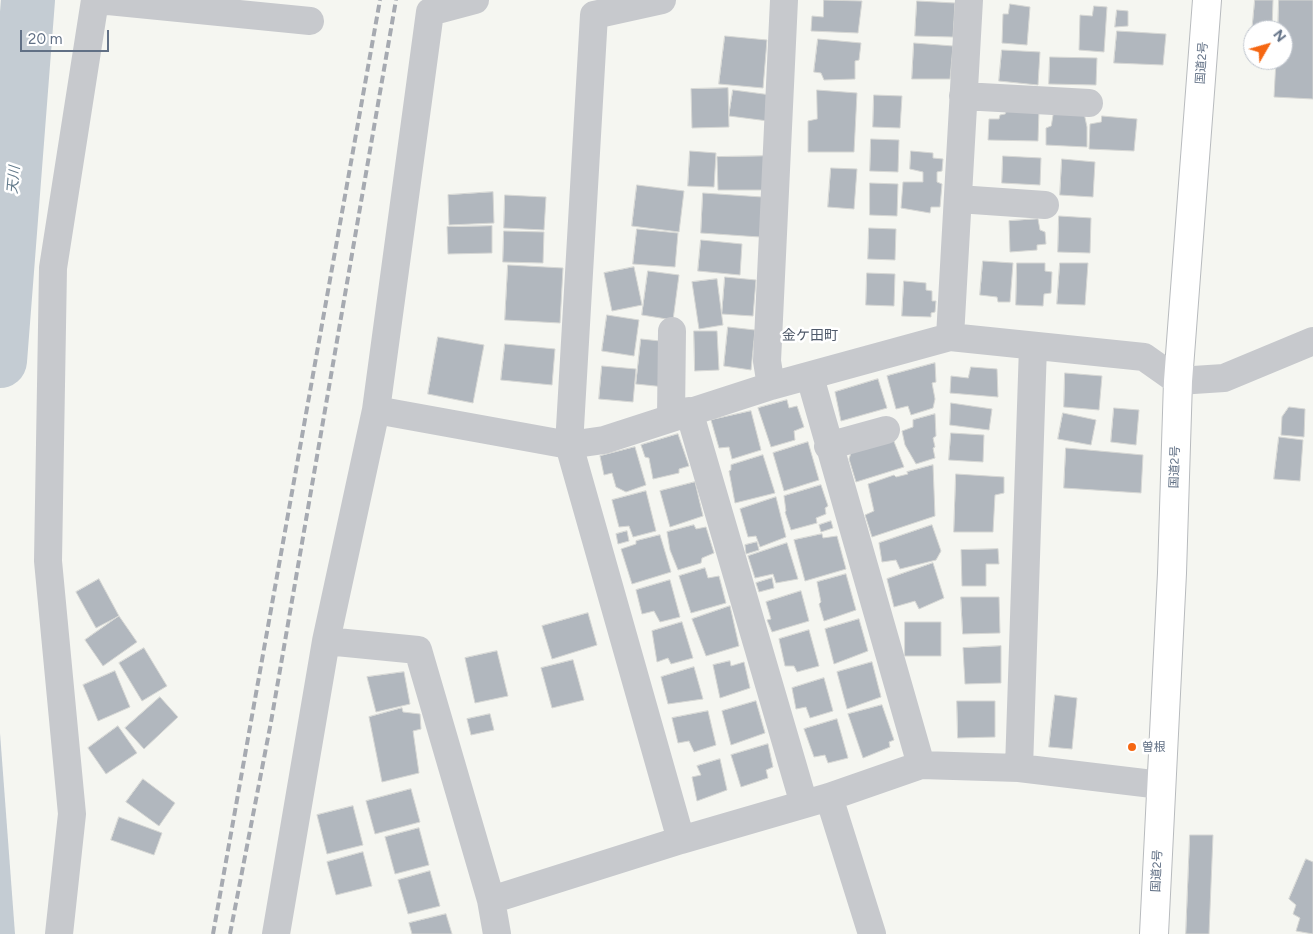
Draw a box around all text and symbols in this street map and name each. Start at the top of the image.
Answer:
scale bar [22,20,111,52]
north arrow [1243,20,1293,70]
text: N [1269,27,1289,46]
text: 20 m [28,30,62,48]
street label: 国道2号 [1193,41,1211,85]
water label: 天川 [4,165,24,195]
district label: 金ケ田町 [782,328,838,344]
street label: 国道2号 [1167,445,1183,489]
place label: 曽根 [1142,740,1166,754]
marker: 曽根 [1126,741,1138,753]
street label: 国道2号 [1149,849,1165,893]

